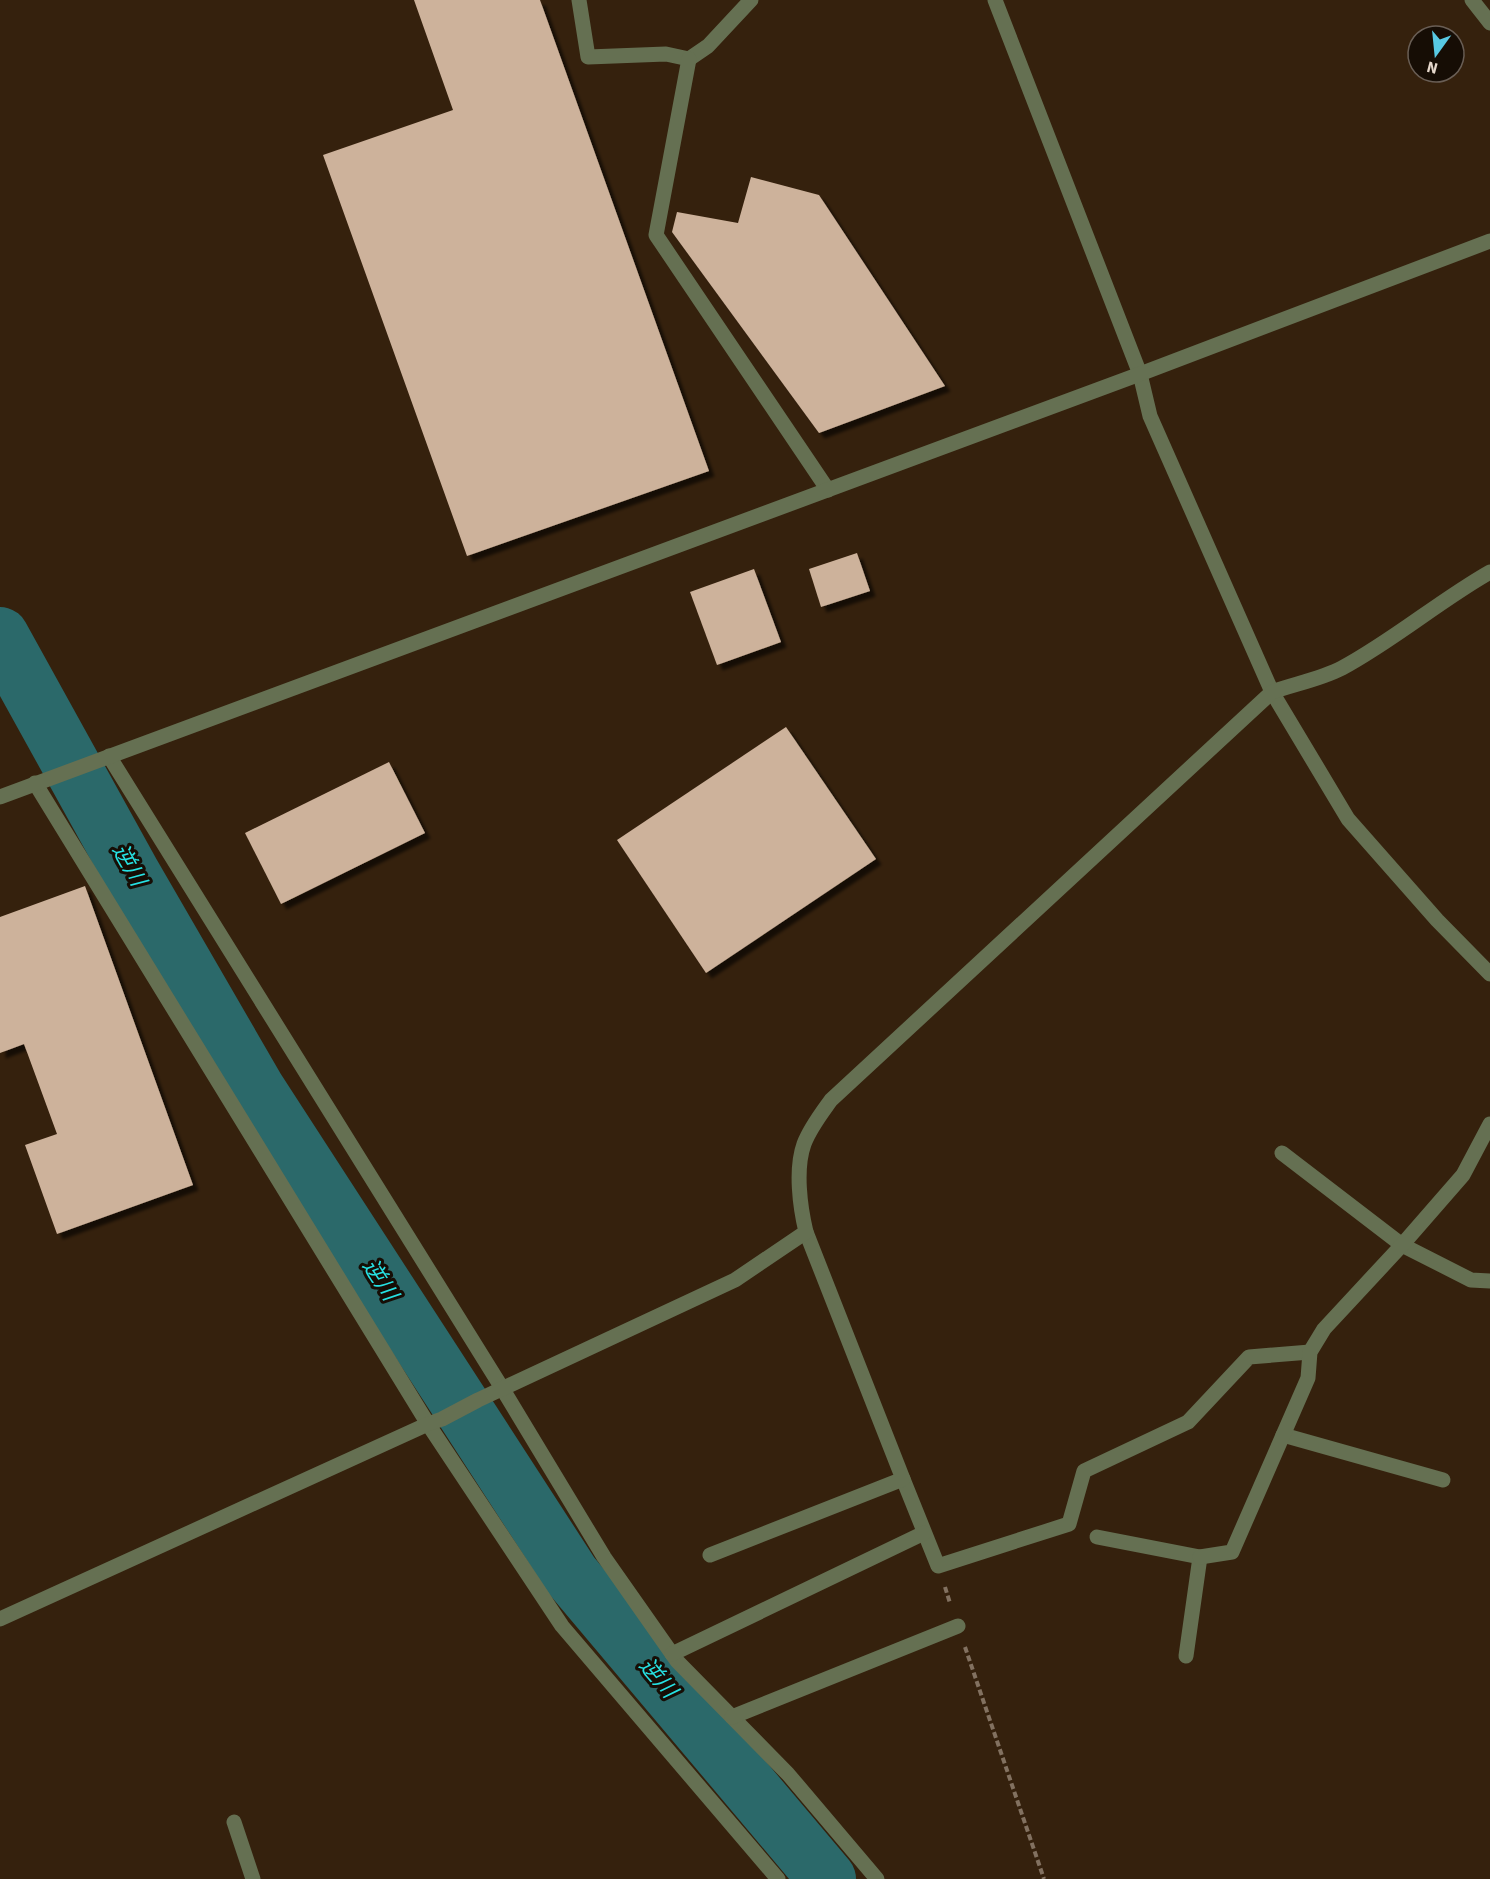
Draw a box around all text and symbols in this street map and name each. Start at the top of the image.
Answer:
north arrow [1406,24,1466,84]
text: N [1424,56,1440,80]
water label: 逆川 [104,838,155,894]
water label: 逆川 [355,1253,406,1309]
water label: 逆川 [632,1651,686,1707]

